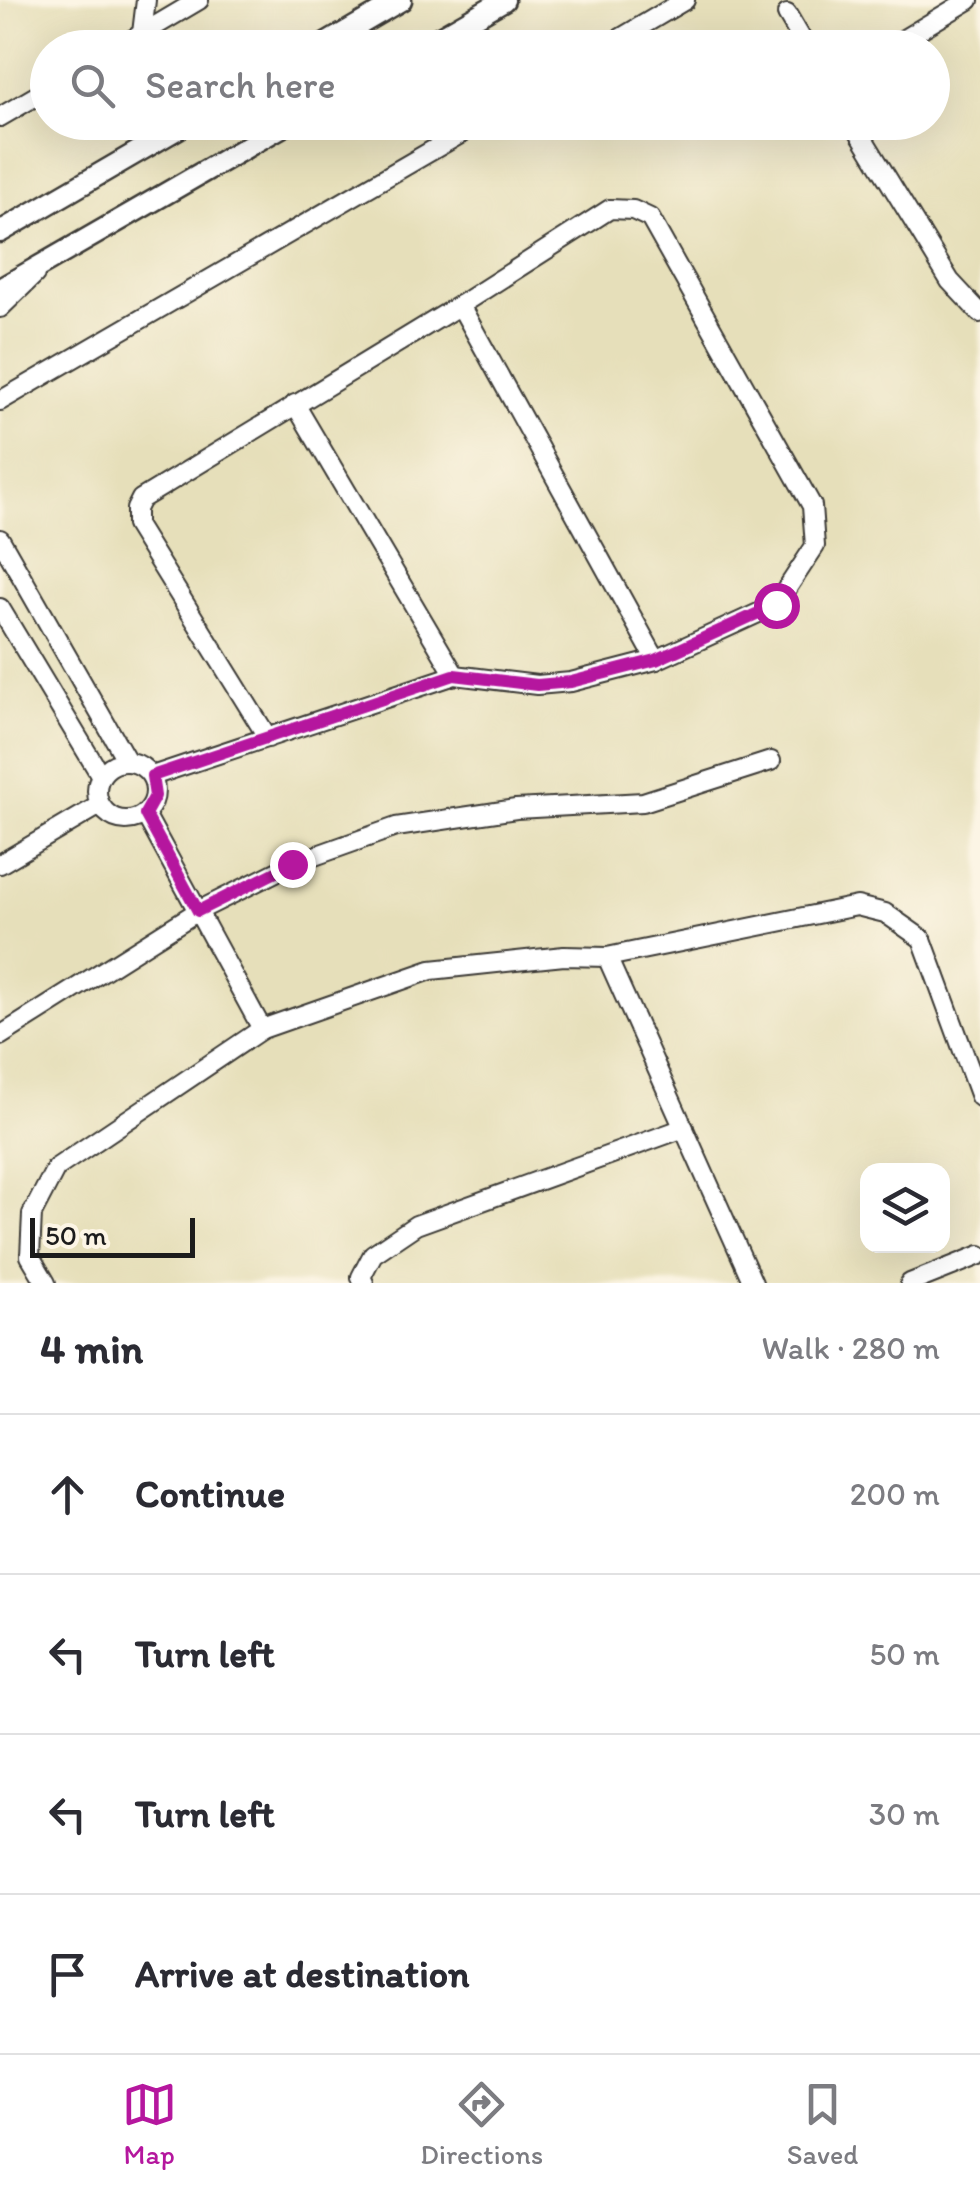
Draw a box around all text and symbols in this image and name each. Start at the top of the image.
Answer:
search box [30,30,950,140]
icon: search [65,58,120,113]
text: Search here [145,62,336,108]
route start [754,583,800,629]
route end [270,842,316,888]
map controls [860,1163,950,1253]
button: layers [860,1163,950,1253]
scale bar [30,1213,195,1258]
text: 50 m [45,1218,107,1252]
text: 4 min [40,1323,143,1374]
text: Walk · 280 m [761,1329,940,1367]
icon: ahead [40,1467,95,1522]
text: Continue [135,1471,285,1517]
text: 200 m [850,1475,940,1513]
icon: left [40,1627,95,1682]
text: Turn left [135,1631,275,1677]
text: 50 m [869,1635,940,1673]
icon: left [40,1787,95,1842]
text: Turn left [135,1791,275,1837]
text: 30 m [869,1795,940,1833]
icon: arrive [40,1947,95,2002]
text: Arrive at destination [135,1951,470,1997]
tab: Map [122,2077,177,2171]
tab: Directions [420,2077,543,2171]
tab: Saved [787,2077,858,2171]

